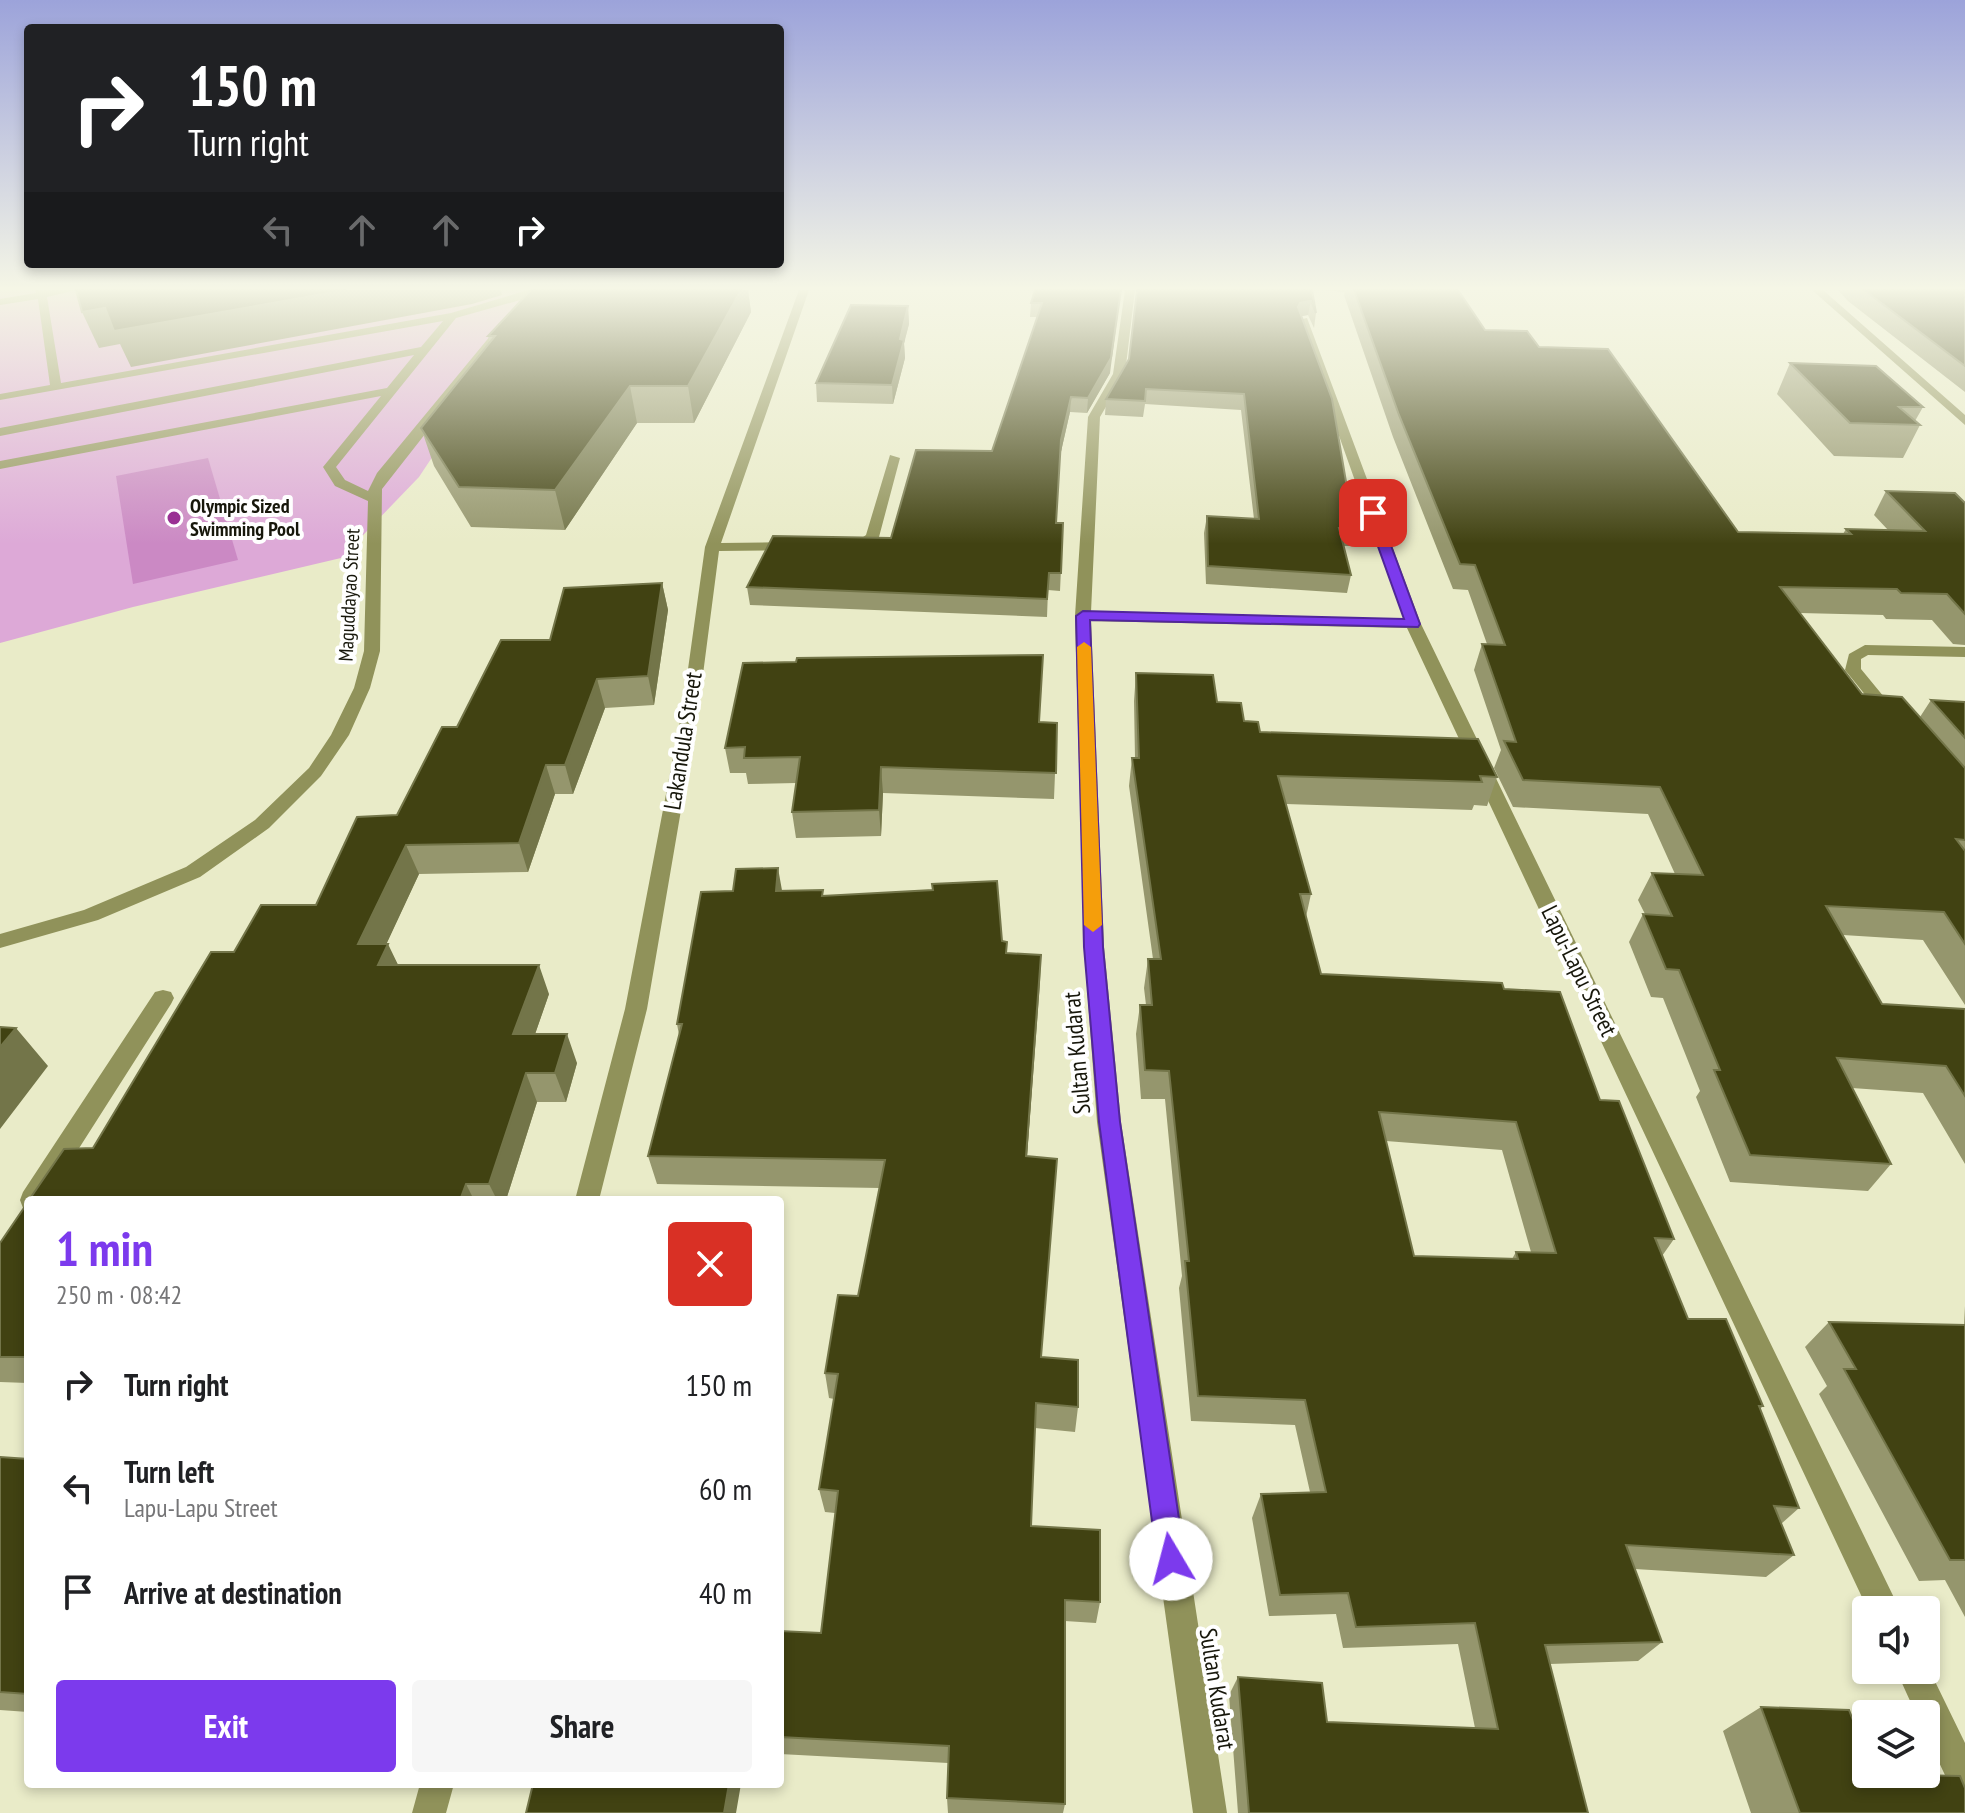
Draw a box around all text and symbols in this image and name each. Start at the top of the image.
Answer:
text: 150 m [188,49,317,121]
icon: right [56,56,160,160]
text: Turn right [188,119,309,166]
icon: left [256,208,300,252]
icon: ahead [340,208,384,252]
icon: ahead [424,208,468,252]
icon: right [508,208,552,252]
pin [1339,479,1407,547]
icon: arrive [1351,491,1395,535]
place label: Olympic Sized Swimming Pool [190,493,300,542]
marker: Olympic Sized Swimming Pool [165,509,183,527]
street label: Maguddayao Street [333,527,365,662]
street label: Lakandula Street [656,669,709,812]
street label: Lapu-Lapu Street [1534,900,1625,1042]
street label: Sultan Kudarat [1056,990,1097,1115]
text: 1 min [56,1217,153,1279]
button: close [668,1222,752,1306]
text: 250 m · 08:42 [56,1278,182,1311]
icon: right [56,1362,100,1406]
text: Turn right [124,1365,228,1404]
text: 150 m [686,1365,752,1404]
text: Turn left [124,1452,214,1491]
icon: left [56,1466,100,1510]
text: 60 m [699,1469,752,1508]
text: Lapu-Lapu Street [124,1491,278,1524]
position arrow [1129,1517,1213,1601]
icon: arrive [56,1570,100,1614]
text: Arrive at destination [124,1573,342,1612]
text: 40 m [699,1573,752,1612]
map controls [1852,1596,1940,1788]
button: sound [1852,1596,1940,1684]
street label: Sultan Kudarat [1193,1626,1242,1752]
button: Exit [56,1680,396,1772]
button: Share [412,1680,752,1772]
button: layers [1852,1700,1940,1788]

